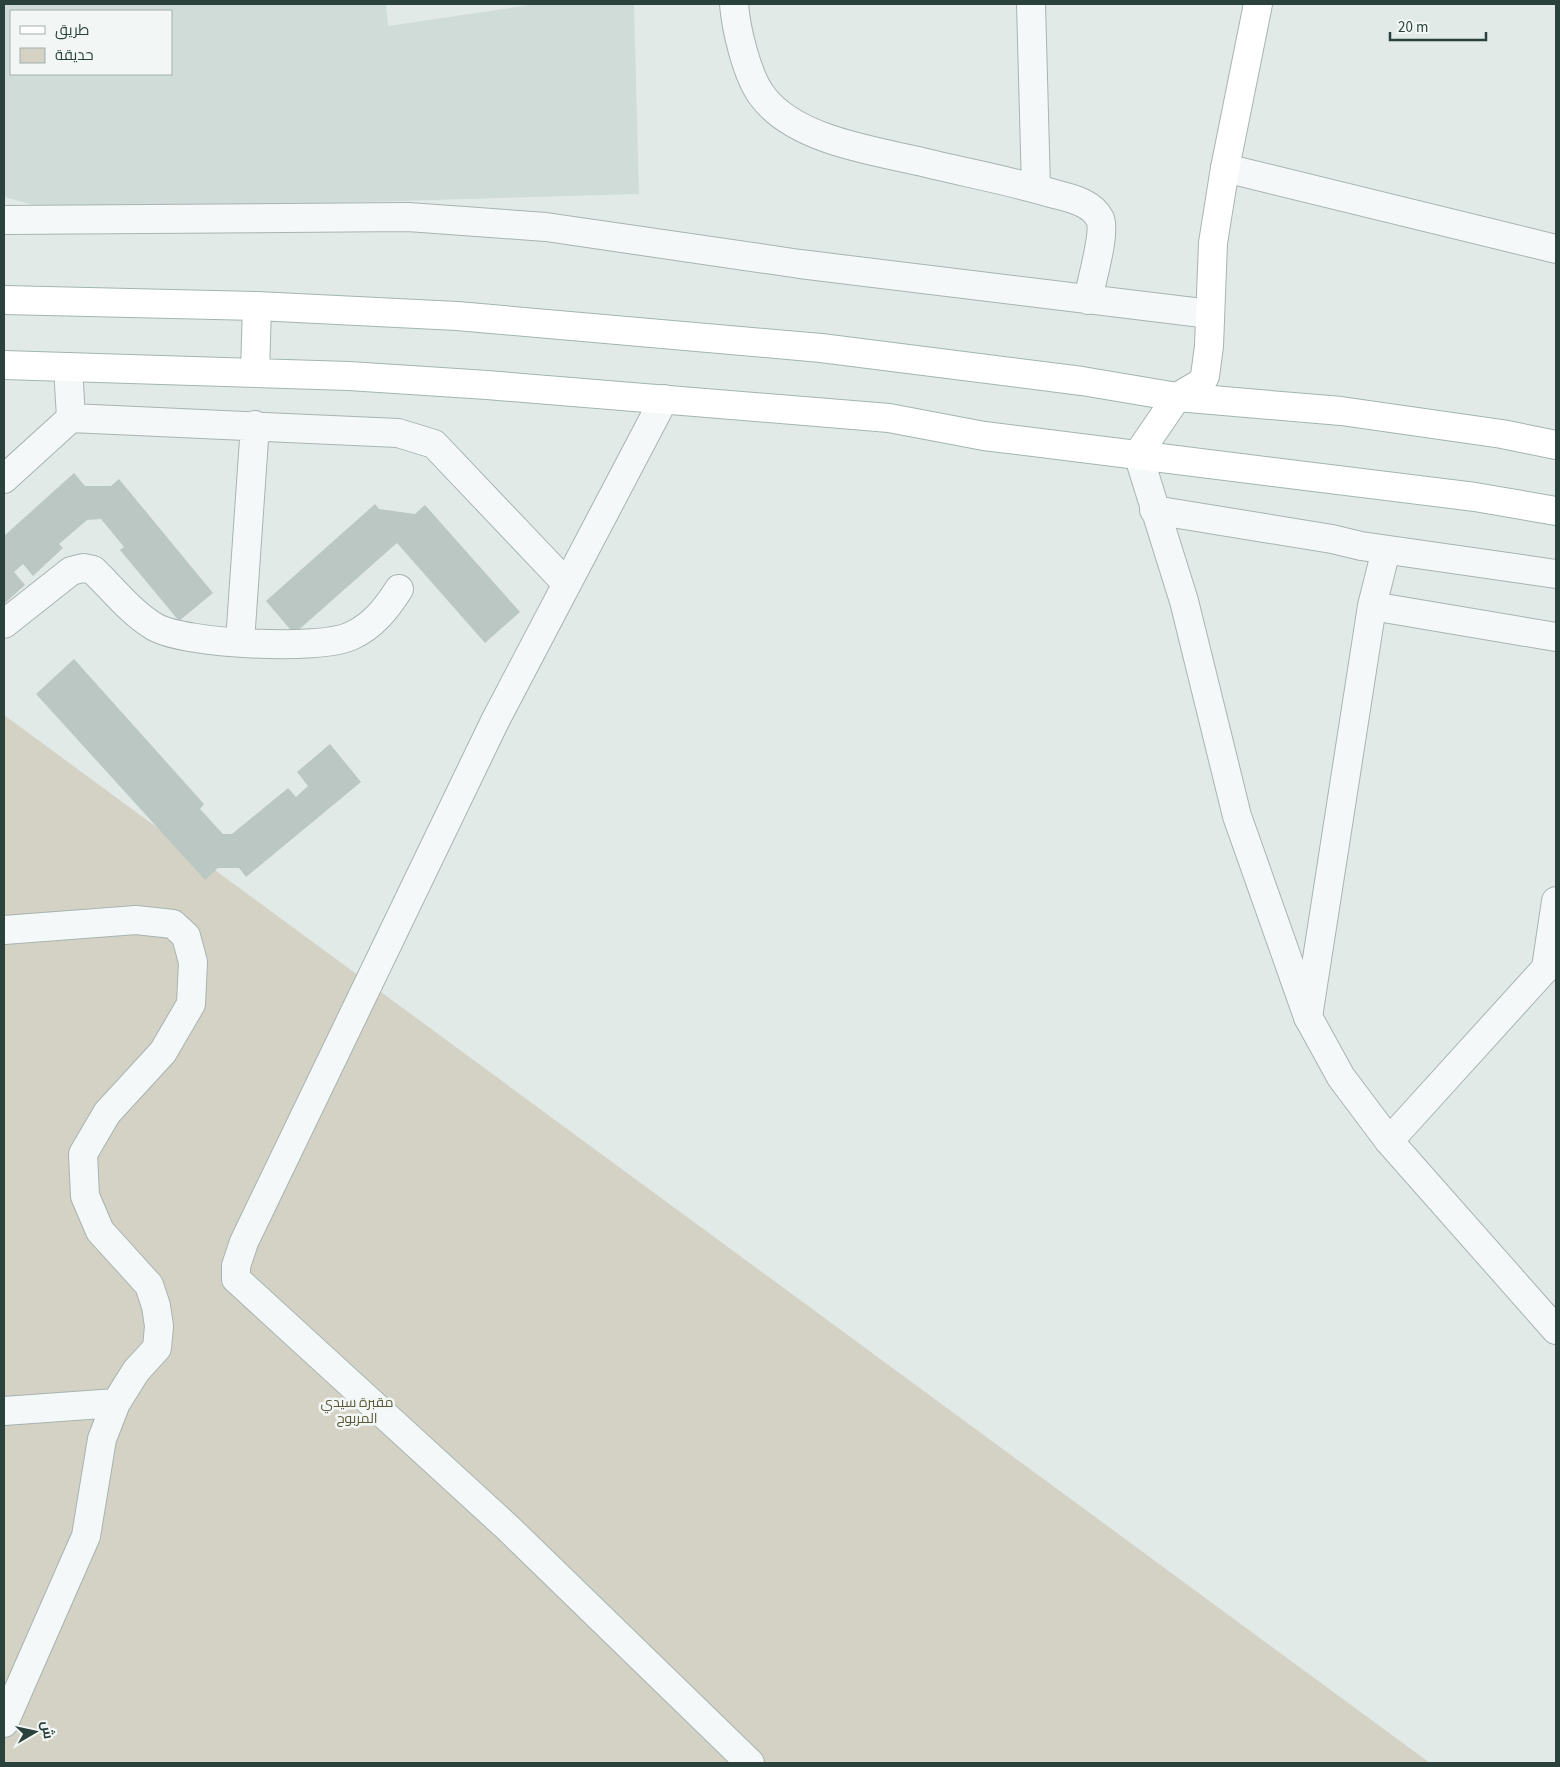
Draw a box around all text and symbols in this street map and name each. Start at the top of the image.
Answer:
legend [10,10,172,75]
scale bar [1390,10,1486,42]
text: 20 m [1398,17,1428,38]
text: طريق [55,20,89,41]
text: حديقة [55,45,94,66]
park label: مقبرة سيدي المربوح [321,1393,393,1429]
north arrow [10,1707,60,1757]
text: ش [36,1720,58,1741]

